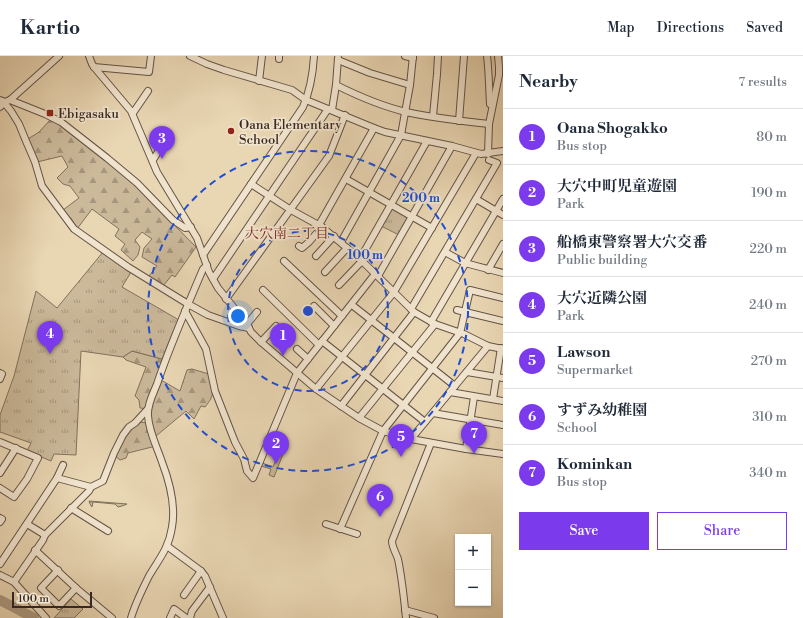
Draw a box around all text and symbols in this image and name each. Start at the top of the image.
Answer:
text: Kartio [20,16,80,40]
text: Map [607,19,635,37]
text: Directions [657,19,724,37]
text: Saved [746,19,783,37]
text: Nearby [519,71,578,93]
text: 7 results [738,74,787,90]
place label: Ebigasaku [58,106,119,122]
marker: Ebigasaku [45,108,55,118]
place label: Oana Elementary School [239,117,342,148]
text: Oana Shogakko [557,119,668,138]
pin: 3 [149,126,175,159]
marker: Oana Elementary School [226,126,236,136]
text: 1 [529,129,535,145]
text: 80 m [756,129,787,145]
text: Bus stop [557,138,607,154]
text: 大穴中町児童遊園 [557,177,677,196]
text: 2 [528,185,536,201]
text: 190 m [751,185,787,201]
text: 200 m [402,191,440,206]
text: Park [557,196,584,212]
district label: 大穴南二丁目 [245,225,329,243]
text: 船橋東警察署大穴交番 [557,233,707,252]
text: 3 [528,241,536,257]
text: 220 m [749,241,787,257]
text: 100 m [347,248,383,263]
text: Public building [557,252,647,268]
text: 大穴近隣公園 [557,289,647,308]
text: 4 [528,297,536,313]
text: 240 m [749,297,787,313]
centre of rings [301,304,315,318]
your location [228,306,248,326]
text: Park [557,308,584,324]
pin: 4 [37,321,63,354]
pin: 1 [270,323,296,356]
text: Lawson [557,343,610,362]
text: 5 [528,353,536,369]
text: 270 m [751,353,787,369]
text: Supermarket [557,362,633,378]
text: すずみ幼稚園 [557,401,647,420]
text: 6 [528,409,536,425]
text: 310 m [752,409,787,425]
text: School [557,420,597,436]
pin: 7 [461,421,487,454]
pin: 5 [388,424,414,457]
pin: 2 [263,431,289,464]
text: Kominkan [557,455,632,474]
text: 7 [528,465,536,481]
text: 340 m [749,465,787,481]
text: Bus stop [557,474,607,490]
pin: 6 [367,484,393,517]
button: Save [519,512,649,550]
button: Share [657,512,787,550]
map controls [455,534,491,606]
button: + [455,534,491,570]
button: − [455,570,491,606]
scale bar [12,590,92,609]
text: 100 m [18,592,49,606]

